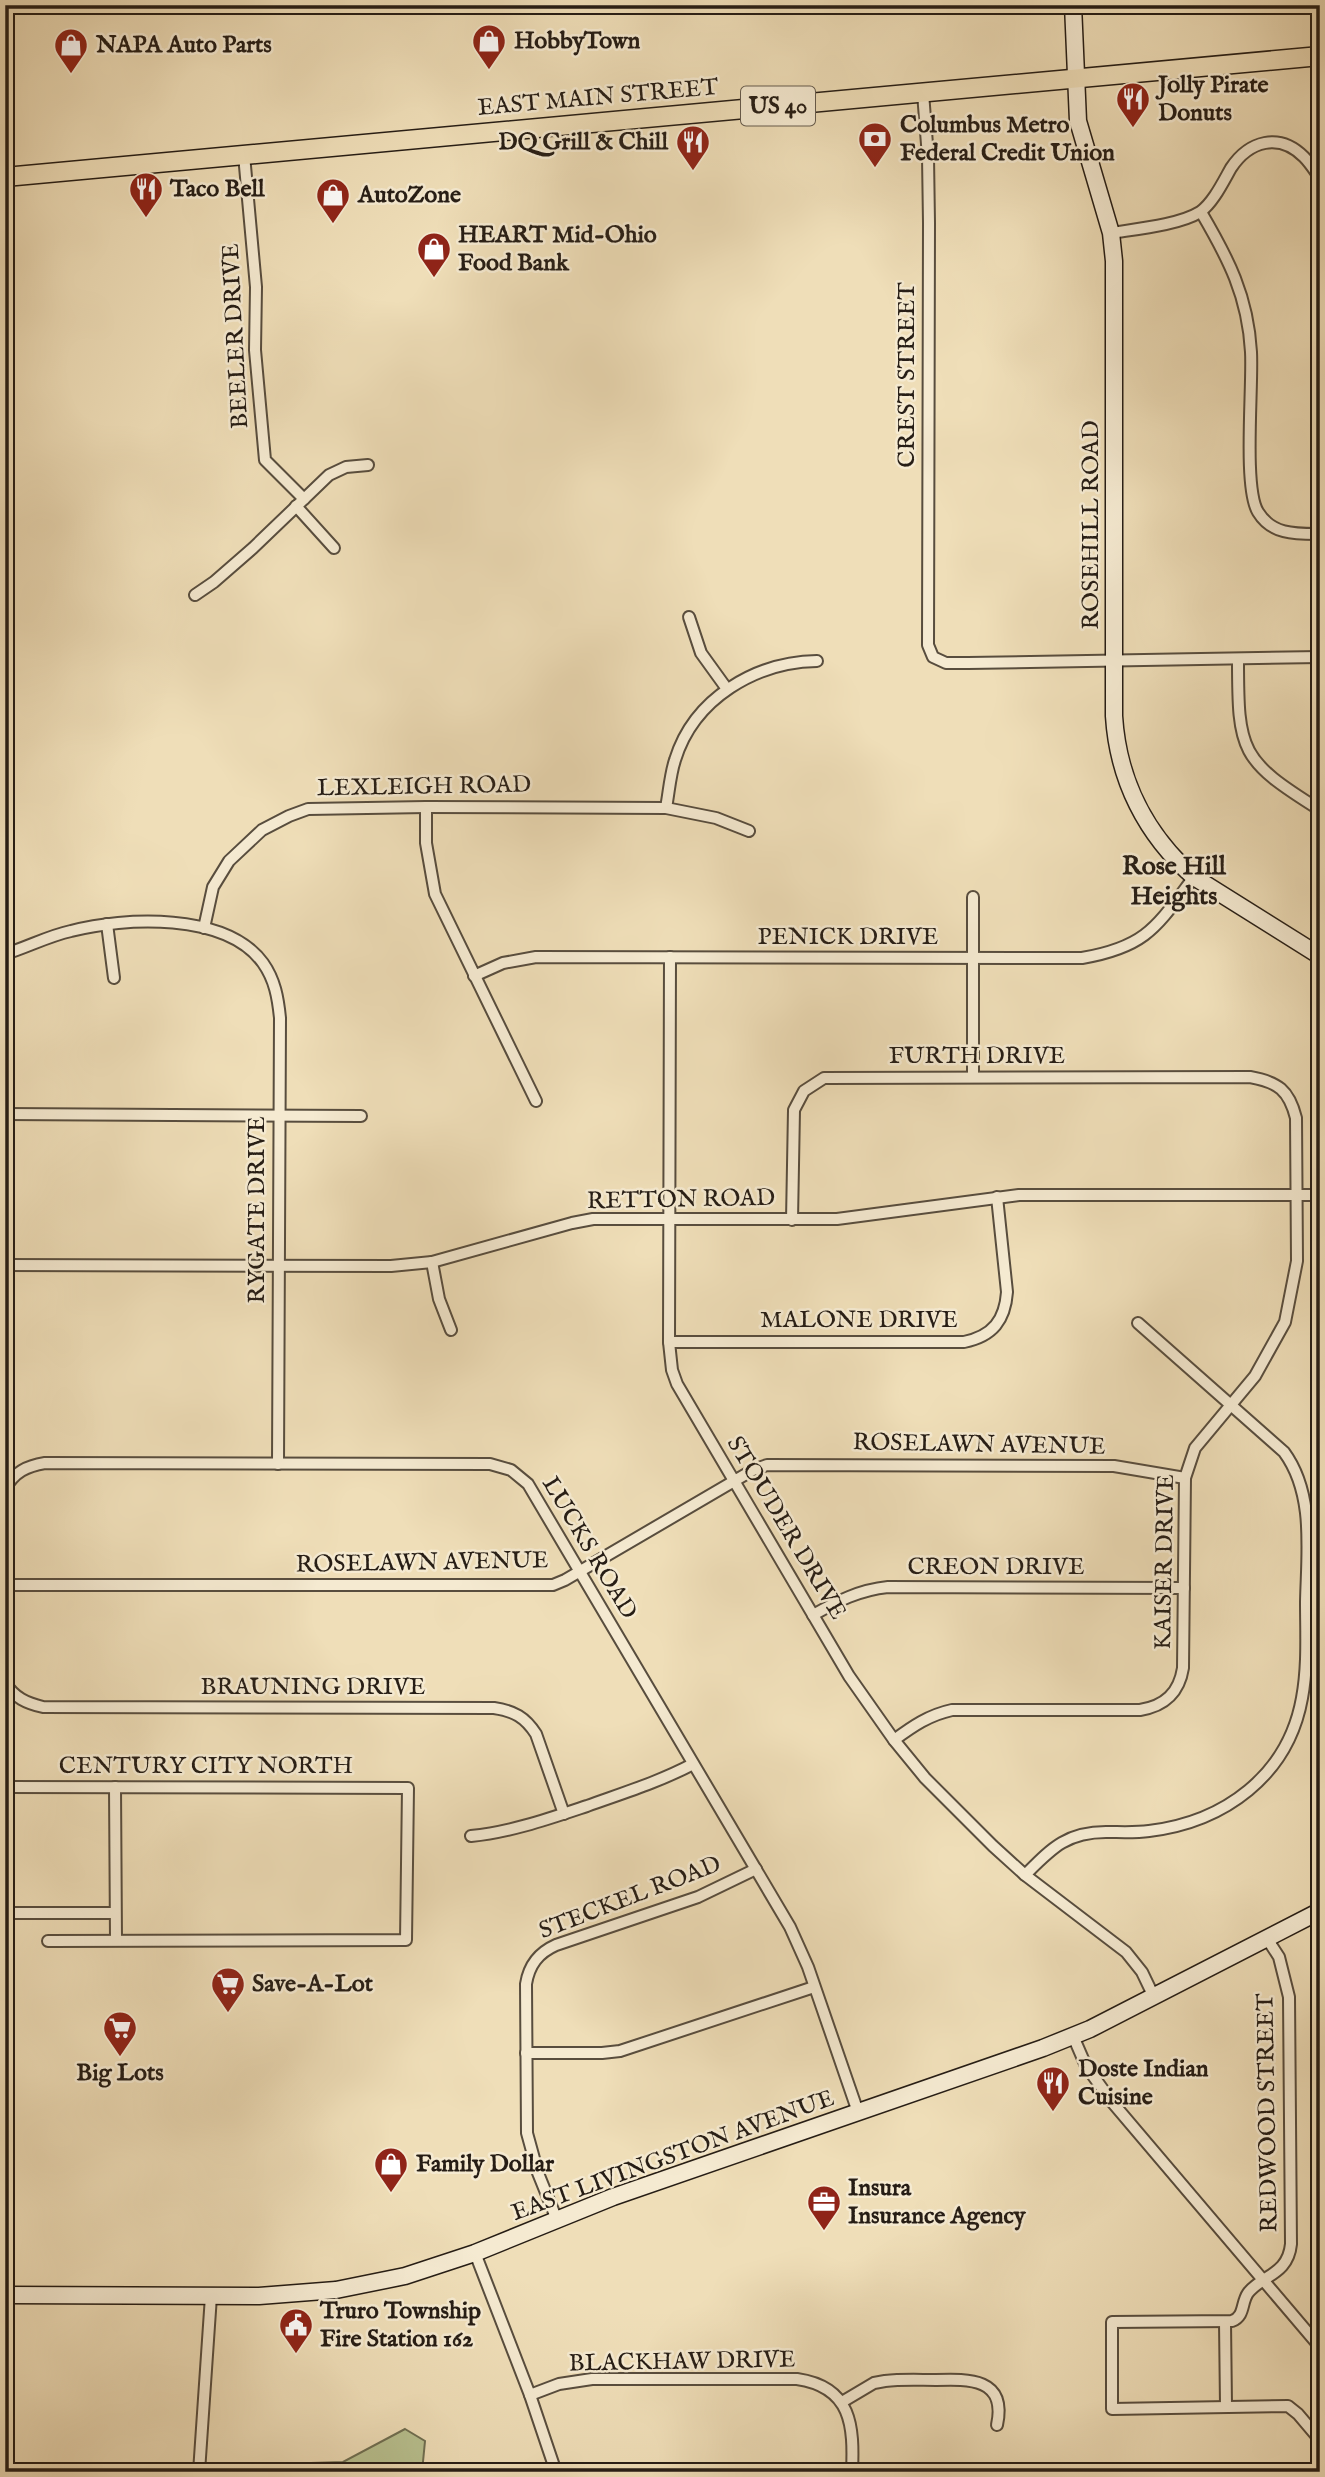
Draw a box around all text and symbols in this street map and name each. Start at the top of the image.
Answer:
shop icon: HobbyTown [470,22,508,71]
shop icon: NAPA Auto Parts [52,26,90,75]
place label: HobbyTown [514,26,641,57]
place label: NAPA Auto Parts [95,30,272,61]
place label: Jolly Pirate Donuts [1155,70,1269,129]
street label: EAST MAIN STREET [476,72,720,124]
restaurant icon: Jolly Pirate Donuts [1114,80,1152,129]
road number: US 40 [741,86,815,125]
place label: Columbus Metro Federal Credit Union [900,110,1115,169]
bank icon: Columbus Metro Federal Credit Union [856,120,894,169]
restaurant icon: DQ Grill & Chill [674,123,712,172]
place label: DQ Grill & Chill [498,127,668,158]
restaurant icon: Taco Bell [127,170,165,219]
place label: Taco Bell [169,174,265,205]
shop icon: AutoZone [314,176,352,225]
place label: AutoZone [357,180,461,211]
place label: HEART Mid-Ohio Food Bank [458,220,657,279]
shop icon: HEART Mid-Ohio Food Bank [415,230,453,279]
street label: BEELER DRIVE [216,242,256,430]
street label: CREST STREET [892,282,923,468]
street label: ROSEHILL ROAD [1076,420,1107,630]
street label: LEXLEIGH ROAD [317,770,531,804]
district label: Rose Hill Heights [1122,850,1227,913]
street label: PENICK DRIVE [758,922,938,953]
street label: FURTH DRIVE [889,1041,1065,1072]
street label: RYGATE DRIVE [242,1116,273,1304]
street label: RETTON ROAD [587,1183,775,1217]
street label: MALONE DRIVE [760,1305,958,1336]
street label: ROSELAWN AVENUE [852,1427,1106,1463]
street label: STOUDER DRIVE [719,1431,853,1625]
street label: LUCKS ROAD [534,1471,644,1625]
street label: KAISER DRIVE [1148,1474,1182,1650]
street label: ROSELAWN AVENUE [295,1545,549,1581]
street label: CREON DRIVE [907,1552,1085,1583]
street label: BRAUNING DRIVE [201,1672,426,1703]
street label: CENTURY CITY NORTH [59,1751,353,1782]
street label: STECKEL ROAD [535,1849,725,1947]
supermarket icon: Save-A-Lot [209,1965,247,2014]
place label: Save-A-Lot [252,1969,374,2000]
street label: REDWOOD STREET [1250,1993,1286,2233]
supermarket icon: Big Lots [101,2009,139,2058]
place label: Doste Indian Cuisine [1078,2054,1209,2113]
place label: Big Lots [76,2058,164,2089]
restaurant icon: Doste Indian Cuisine [1034,2064,1072,2113]
street label: EAST LIVINGSTON AVENUE [507,2083,839,2229]
shop icon: Family Dollar [372,2145,410,2194]
place label: Family Dollar [416,2149,554,2180]
place label: Insura Insurance Agency [848,2173,1027,2232]
office icon: Insura Insurance Agency [805,2183,843,2232]
place label: Truro Township Fire Station 162 [319,2296,481,2355]
public building icon: Truro Township Fire Station 162 [277,2306,315,2355]
street label: BLACKHAW DRIVE [568,2345,796,2379]

